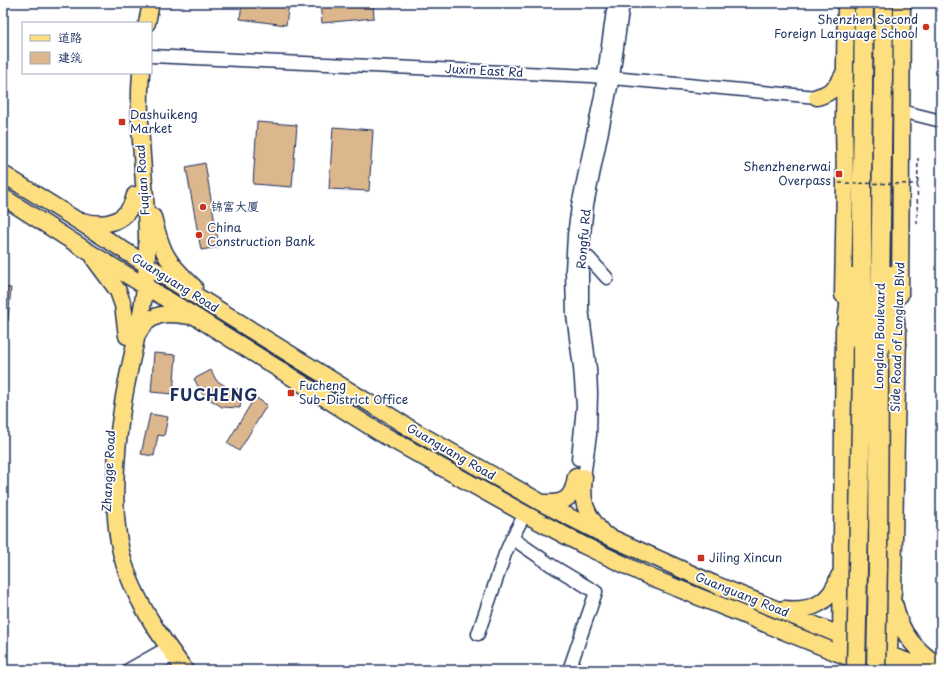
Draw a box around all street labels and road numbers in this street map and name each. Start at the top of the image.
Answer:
street label: Juxin East Rd [445,59,524,81]
street label: Fuqian Road [131,144,153,216]
street label: Rongfu Rd [571,208,595,270]
street label: Guanguang Road [128,248,223,316]
street label: Side Road of Longlan Blvd [885,262,909,412]
street label: Longlan Boulevard [869,282,889,389]
street label: Guanguang Road [404,418,499,484]
street label: Zhangge Road [97,429,119,512]
street label: Guanguang Road [693,567,792,621]

